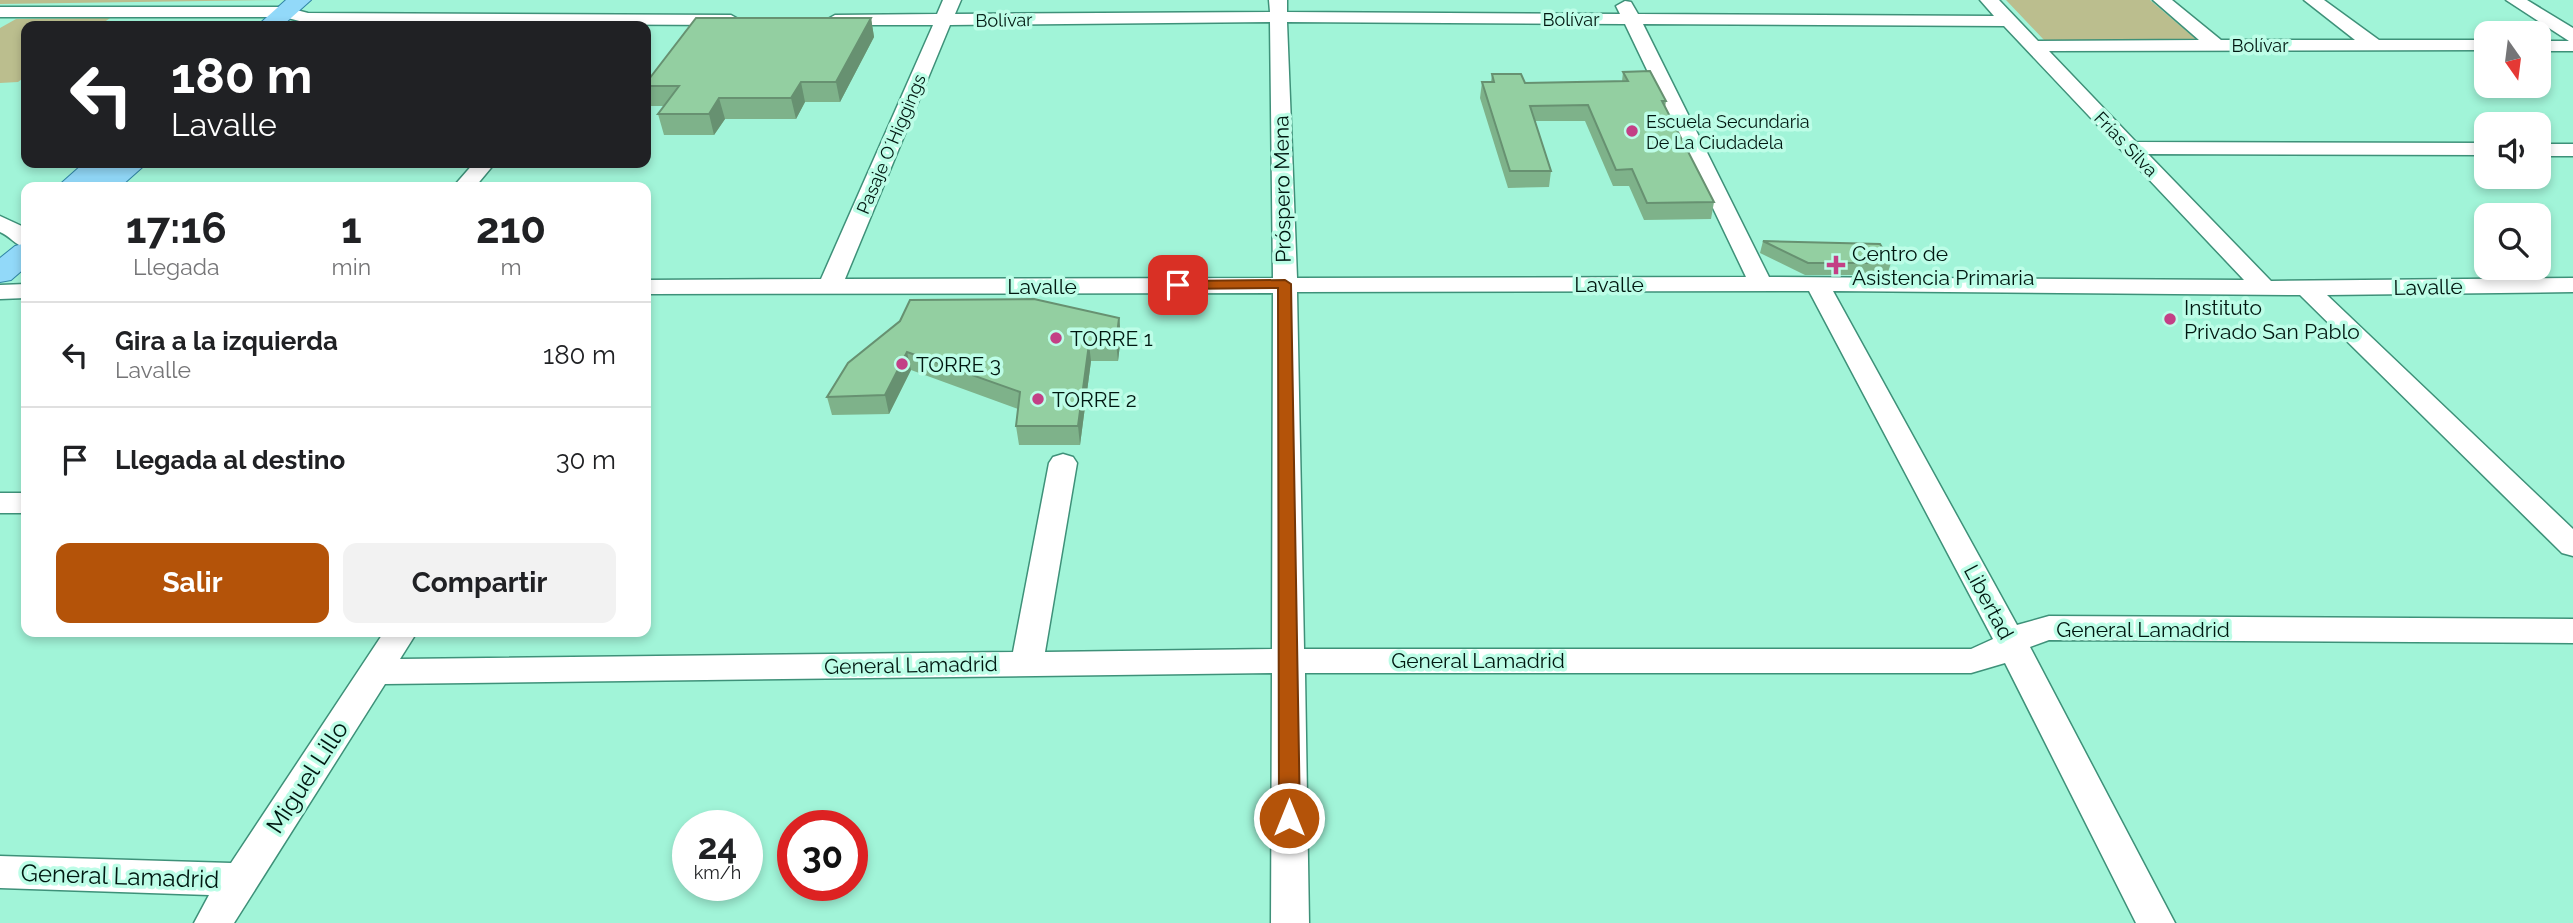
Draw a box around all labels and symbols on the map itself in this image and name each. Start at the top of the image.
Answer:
street label: Bolívar [975,9,1033,31]
street label: Bolívar [1542,9,1600,30]
north arrow [2474,21,2552,98]
street label: Bolívar [2231,35,2289,56]
street label: Pasaje O´Higgings [852,71,930,217]
street label: Frías Silva [2090,107,2162,181]
place label: Escuela Secundaria De La Ciudadela [1646,111,1810,153]
street label: Próspero Mena [1268,115,1296,263]
marker: Escuela Secundaria De La Ciudadela [1624,123,1640,139]
place label: Centro de Asistencia Primaria [1852,241,2034,290]
pin [1148,255,1208,315]
marker: Centro de Asistencia Primaria [1826,255,1846,275]
street label: Lavalle [1574,272,1644,297]
street label: Lavalle [1007,274,1077,299]
street label: Lavalle [2393,274,2463,300]
place label: Instituto Privado San Pablo [2184,295,2360,344]
marker: Instituto Privado San Pablo [2162,311,2178,327]
place label: TORRE 1 [1070,326,1153,351]
marker: TORRE 1 [1048,330,1064,346]
place label: TORRE 3 [916,352,1001,377]
marker: TORRE 3 [894,356,910,372]
place label: TORRE 2 [1052,387,1137,412]
marker: TORRE 2 [1030,391,1046,407]
street label: Libertad [1959,560,2019,644]
street label: General Lamadrid [2056,617,2230,642]
street label: General Lamadrid [1391,648,1565,673]
street label: General Lamadrid [824,651,998,679]
street label: Miguel Lillo [260,715,354,839]
position arrow [1252,781,1326,855]
speed limit sign: 30 [777,810,868,901]
street label: General Lamadrid [20,858,220,894]

